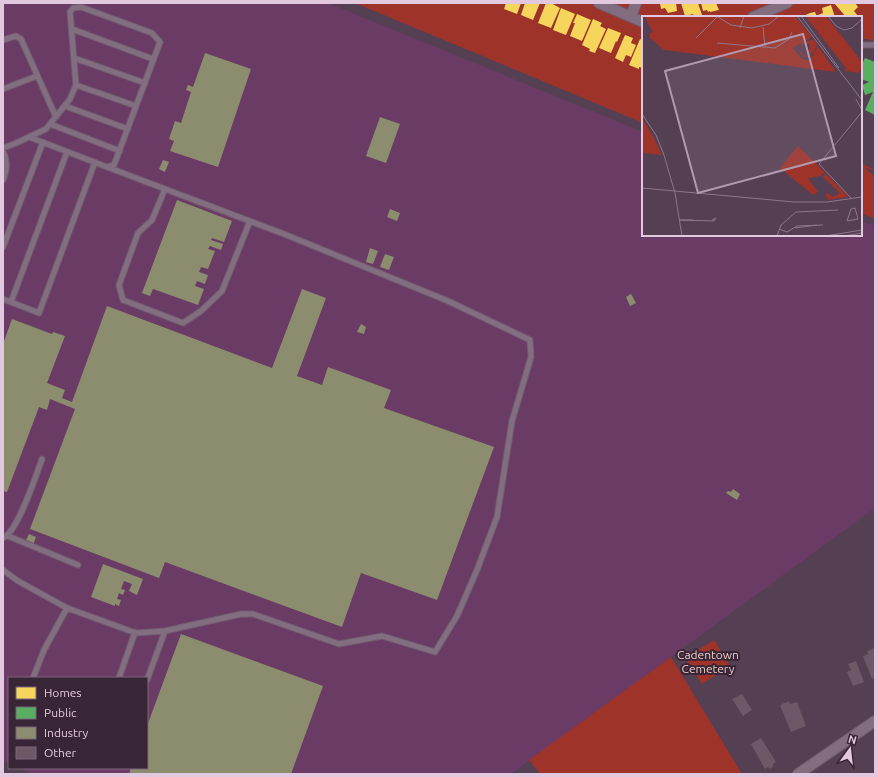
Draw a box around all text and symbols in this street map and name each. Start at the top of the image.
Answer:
inset map [642,16,862,236]
park label: Cadentown Cemetery [677,648,739,675]
legend [8,677,148,769]
text: Homes [44,686,82,699]
text: Public [44,706,77,719]
text: Industry [44,726,89,739]
north arrow [830,729,870,769]
text: N [847,732,858,746]
text: Other [44,746,77,759]

